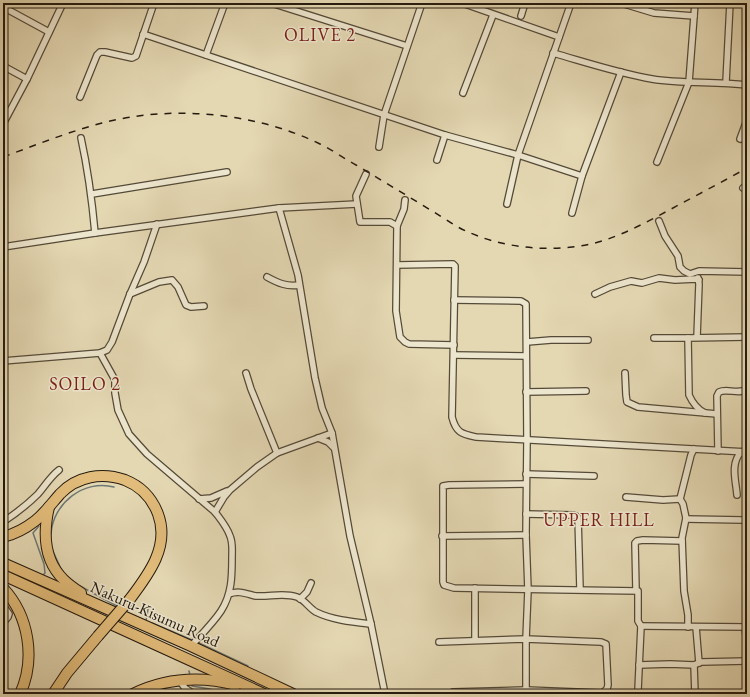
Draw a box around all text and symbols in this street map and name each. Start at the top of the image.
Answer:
district label: OLIVE 2 [284,23,356,46]
district label: SOILO 2 [49,372,121,395]
district label: UPPER HILL [543,508,655,531]
street label: Nakuru-Kisumu Road [87,576,224,652]

